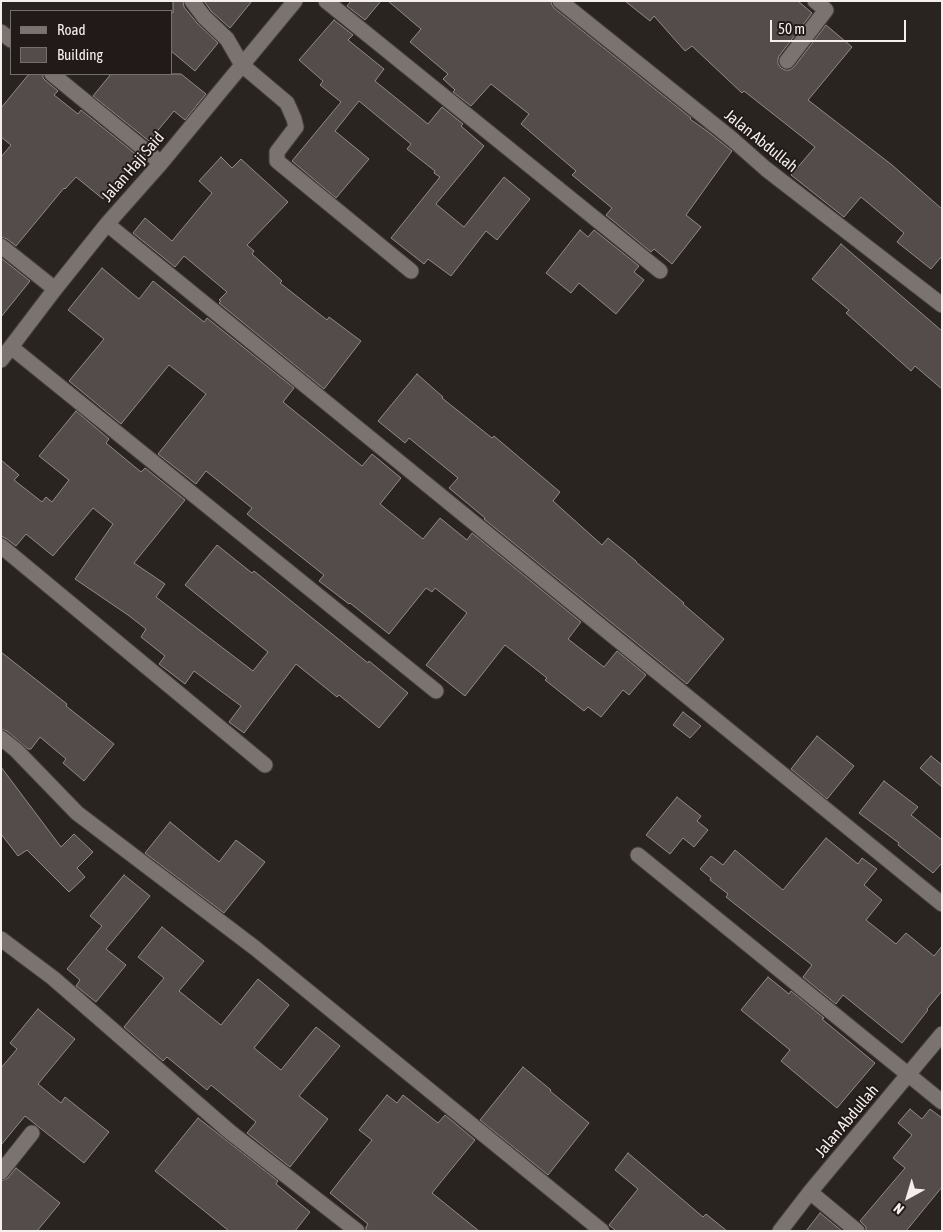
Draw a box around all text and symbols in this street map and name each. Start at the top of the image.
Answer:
legend [10,10,172,75]
scale bar [773,10,909,42]
text: 50 m [778,20,805,37]
text: Road [57,21,86,38]
text: Building [57,46,103,63]
street label: Jalan Abdullah [721,106,801,176]
street label: Jalan Haji Said [98,128,168,206]
street label: Jalan Abdullah [811,1081,883,1161]
north arrow [883,1172,933,1222]
text: N [890,1200,907,1217]

